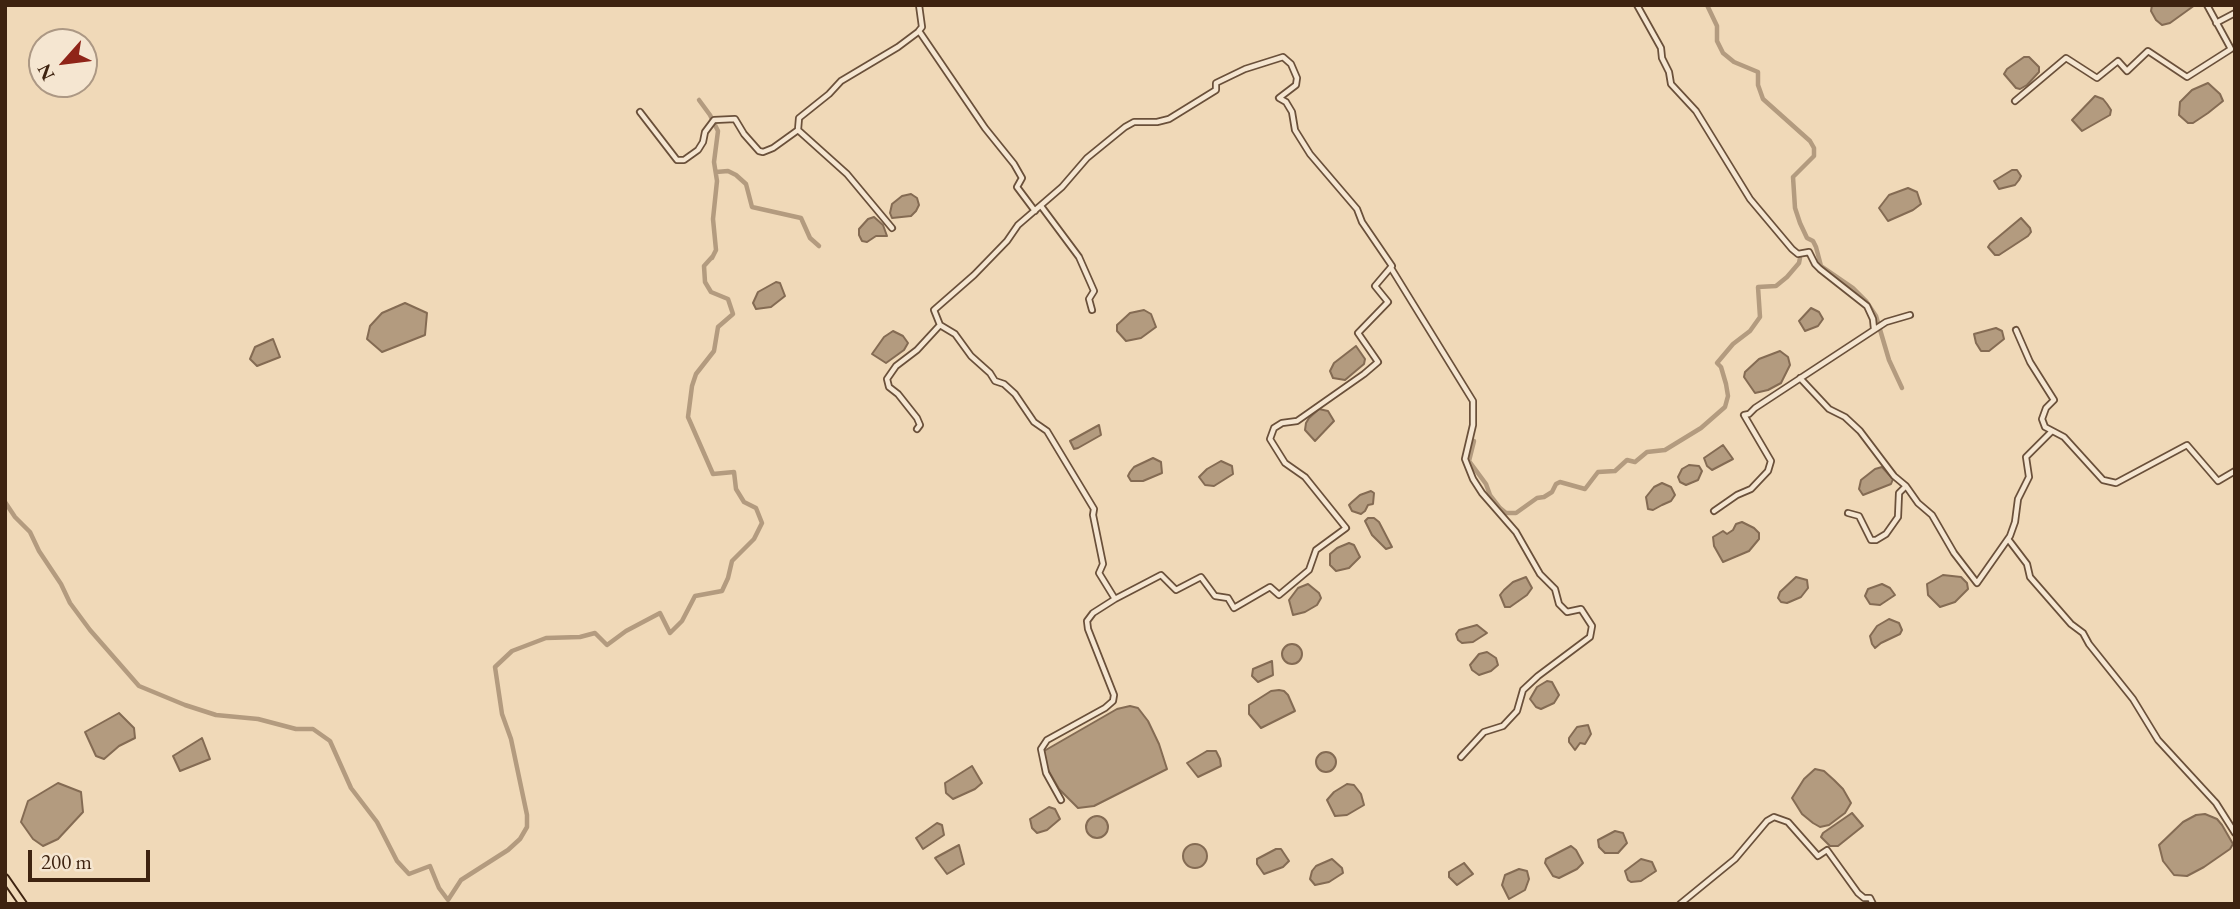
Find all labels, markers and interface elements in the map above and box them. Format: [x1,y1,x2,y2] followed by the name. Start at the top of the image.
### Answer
[28,28,98,98] north arrow
[31,59,60,85] text: N
[32,836,154,880] scale bar
[41,848,92,875] text: 200 m

